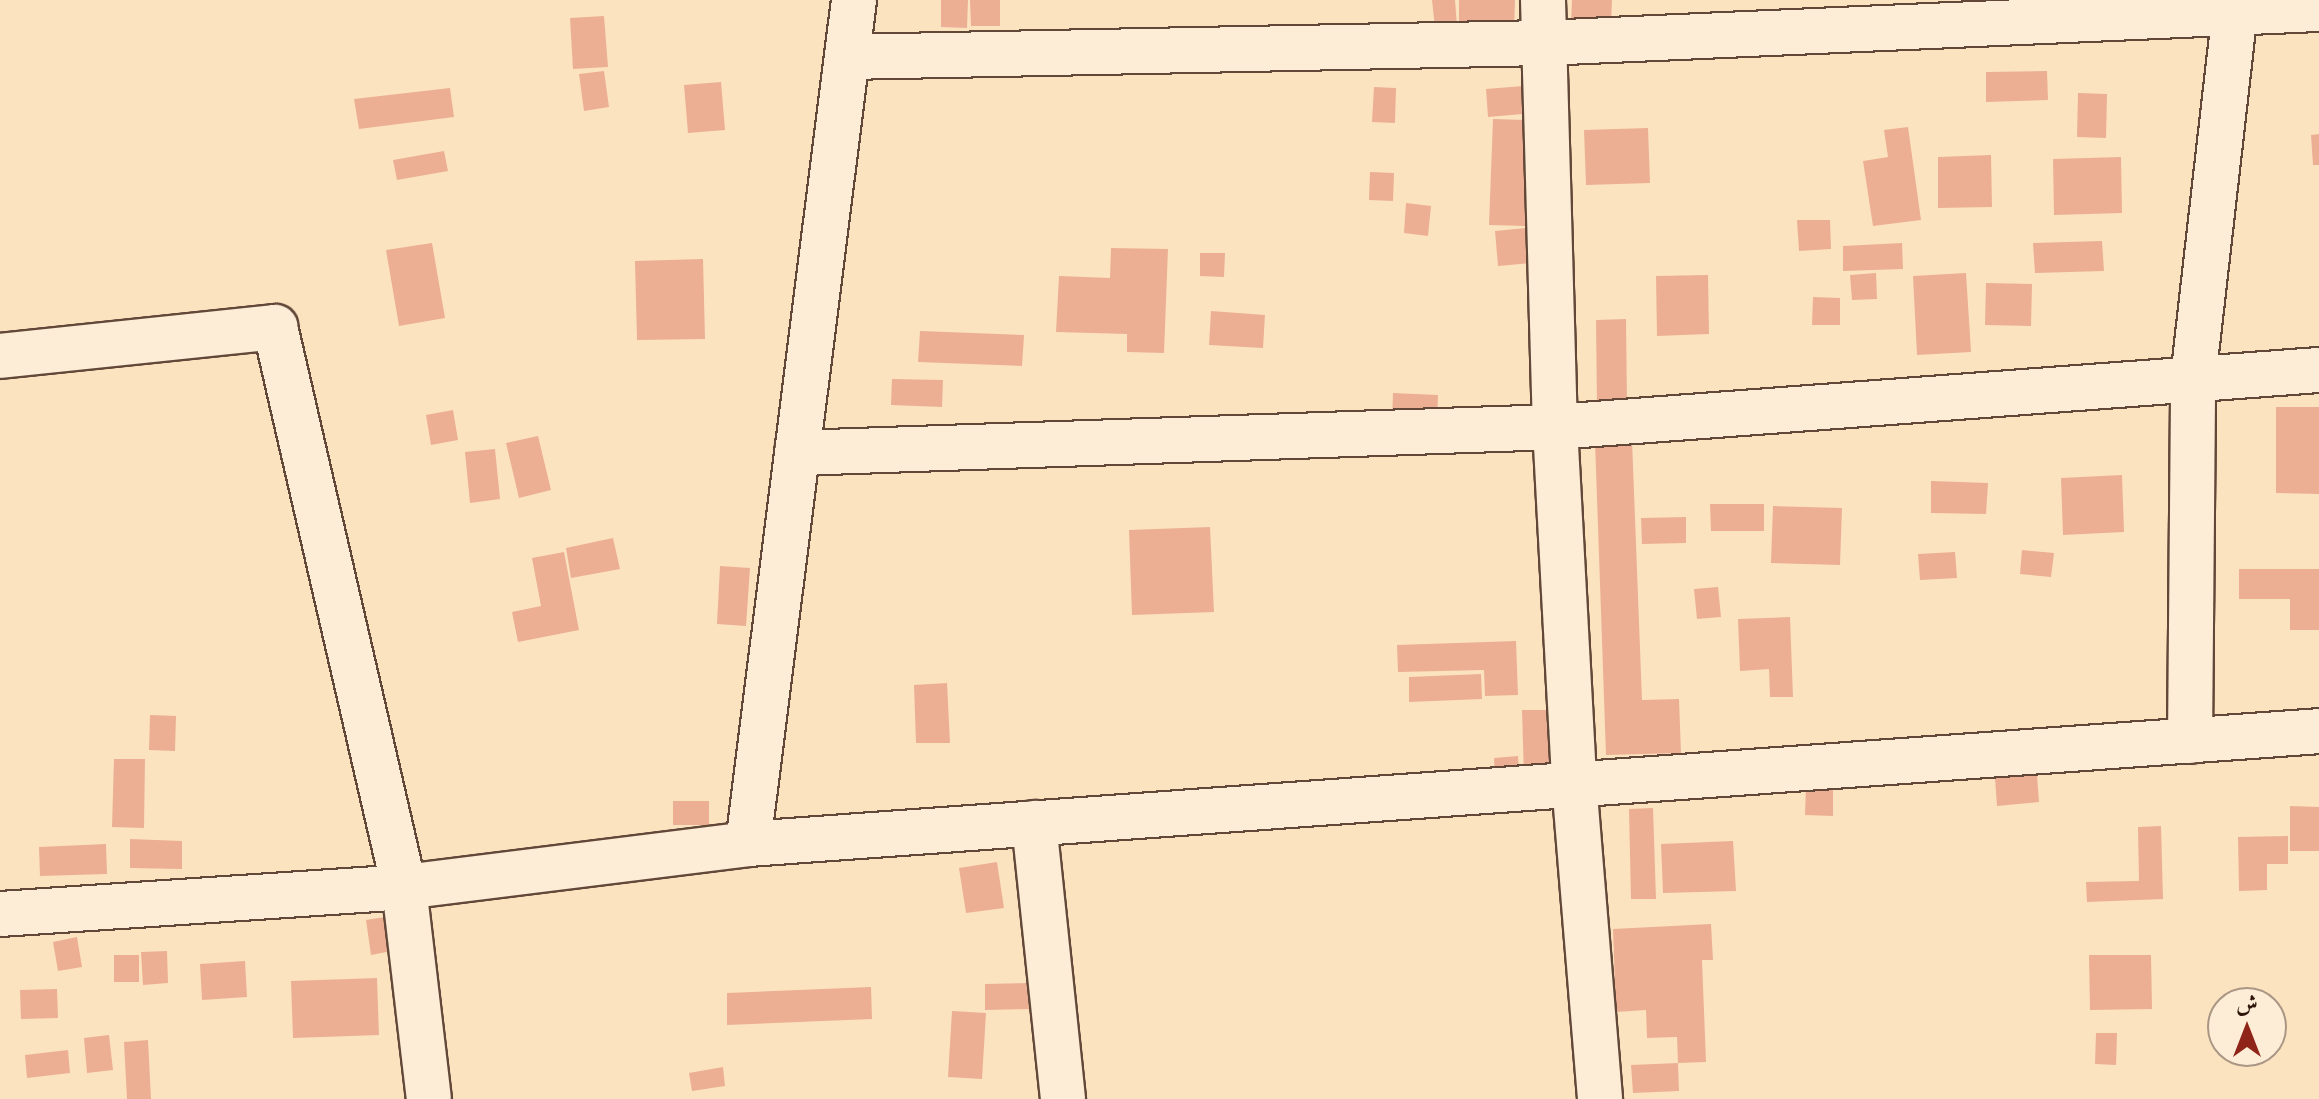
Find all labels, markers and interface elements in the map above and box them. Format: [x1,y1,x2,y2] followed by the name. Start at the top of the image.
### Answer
[2207,987,2287,1067] north arrow
[2236,991,2258,1018] text: ش

